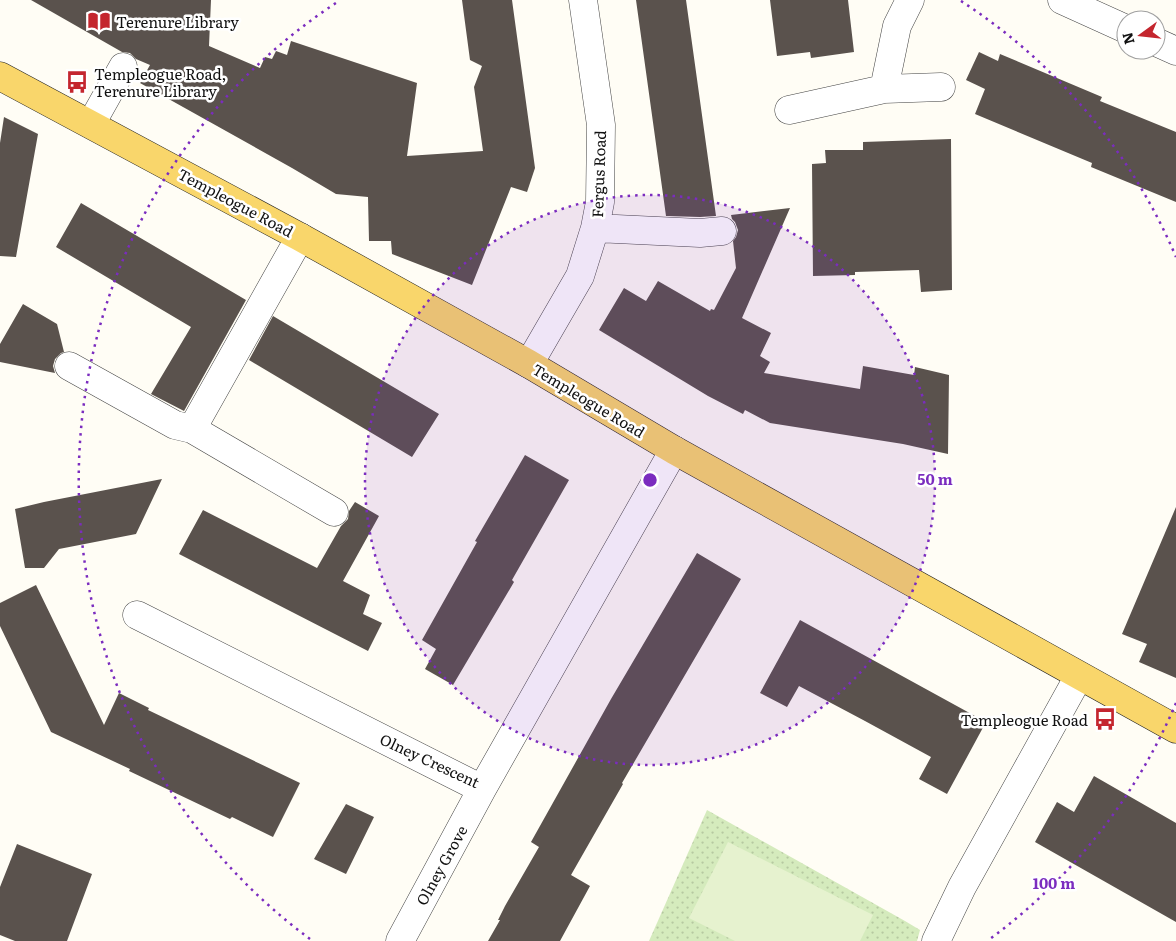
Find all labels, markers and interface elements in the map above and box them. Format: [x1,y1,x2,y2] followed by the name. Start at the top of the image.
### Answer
[86,8,112,34] library icon: Terenure Library
[116,10,239,33] place label: Terenure Library
[1116,10,1166,60] north arrow
[1116,30,1139,47] text: N
[94,62,227,102] place label: Templeogue Road, Terenure Library
[64,69,90,95] bus stop icon: Templeogue Road, Terenure Library
[585,130,611,218] street label: Fergus Road
[174,162,298,242] street label: Templeogue Road
[528,357,650,443] street label: Templeogue Road
[917,467,953,490] text: 50 m
[641,471,659,489] centre of rings
[1092,706,1118,732] bus stop icon: Templeogue Road
[960,708,1088,731] place label: Templeogue Road
[376,727,484,793] street label: Olney Crescent
[410,821,473,909] street label: Olney Grove
[1033,871,1075,894] text: 100 m

